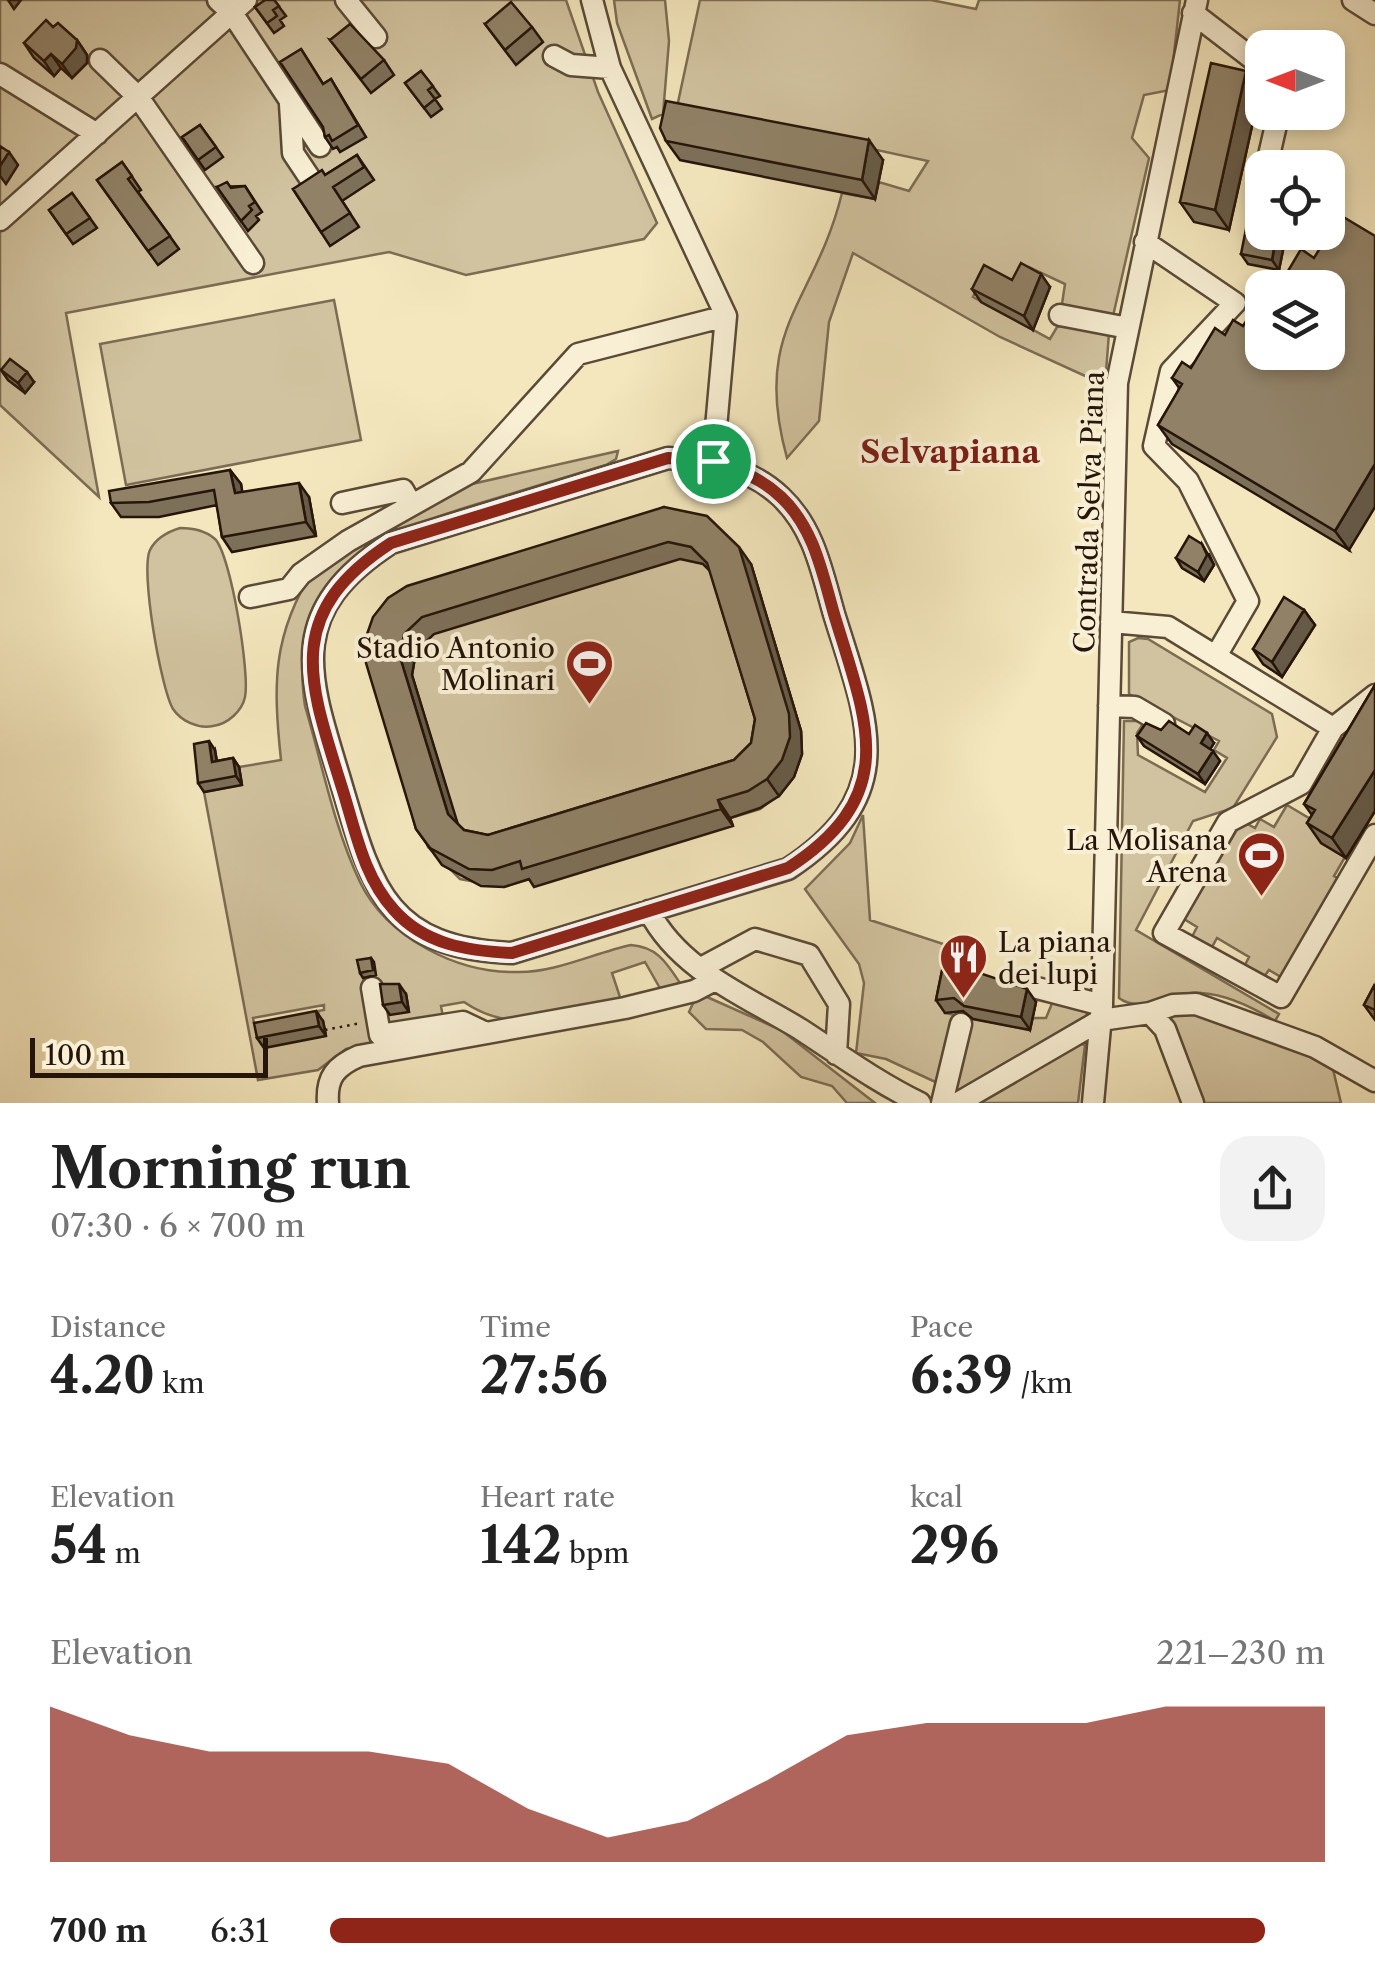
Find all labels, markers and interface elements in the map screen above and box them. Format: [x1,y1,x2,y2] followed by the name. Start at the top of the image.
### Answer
[1245,30,1345,130] north arrow
[1245,30,1345,370] map controls
[1245,150,1345,250] button: locate
[1245,270,1345,370] button: layers
[1067,370,1111,654] street label: Contrada Selva Piana
[671,419,756,504] pin
[860,432,1040,471] district label: Selvapiana
[686,434,741,489] icon: arrive
[356,631,555,697] place label: Stadio Antonio Molinari
[564,638,616,706] sports icon: Stadio Antonio Molinari
[1066,823,1227,889] place label: La Molisana Arena
[1236,830,1288,898] sports icon: La Molisana Arena
[998,925,1111,991] place label: La piana dei lupi
[937,932,989,1000] restaurant icon: La piana dei lupi
[30,1033,268,1078] scale bar
[45,1038,126,1072] text: 100 m
[50,1135,411,1202] text: Morning run
[1220,1136,1325,1241] button: share
[50,1206,305,1245] text: 07:30 · 6 × 700 m
[50,1310,166,1344] text: Distance
[480,1310,551,1344] text: Time
[910,1310,973,1344] text: Pace
[50,1344,155,1406] text: 4.20
[480,1344,608,1406] text: 27:56
[910,1344,1013,1406] text: 6:39
[155,1366,205,1400] text: km
[1013,1366,1073,1400] text: /km
[50,1480,175,1514] text: Elevation
[480,1480,615,1514] text: Heart rate
[910,1480,963,1514] text: kcal
[50,1514,107,1576] text: 54
[480,1514,562,1576] text: 142
[910,1514,999,1576] text: 296
[107,1536,141,1570] text: m
[562,1536,629,1570] text: bpm
[50,1633,193,1672] text: Elevation
[1156,1633,1325,1672] text: 221–230 m
[50,1911,147,1950] text: 700 m
[210,1911,269,1950] text: 6:31

